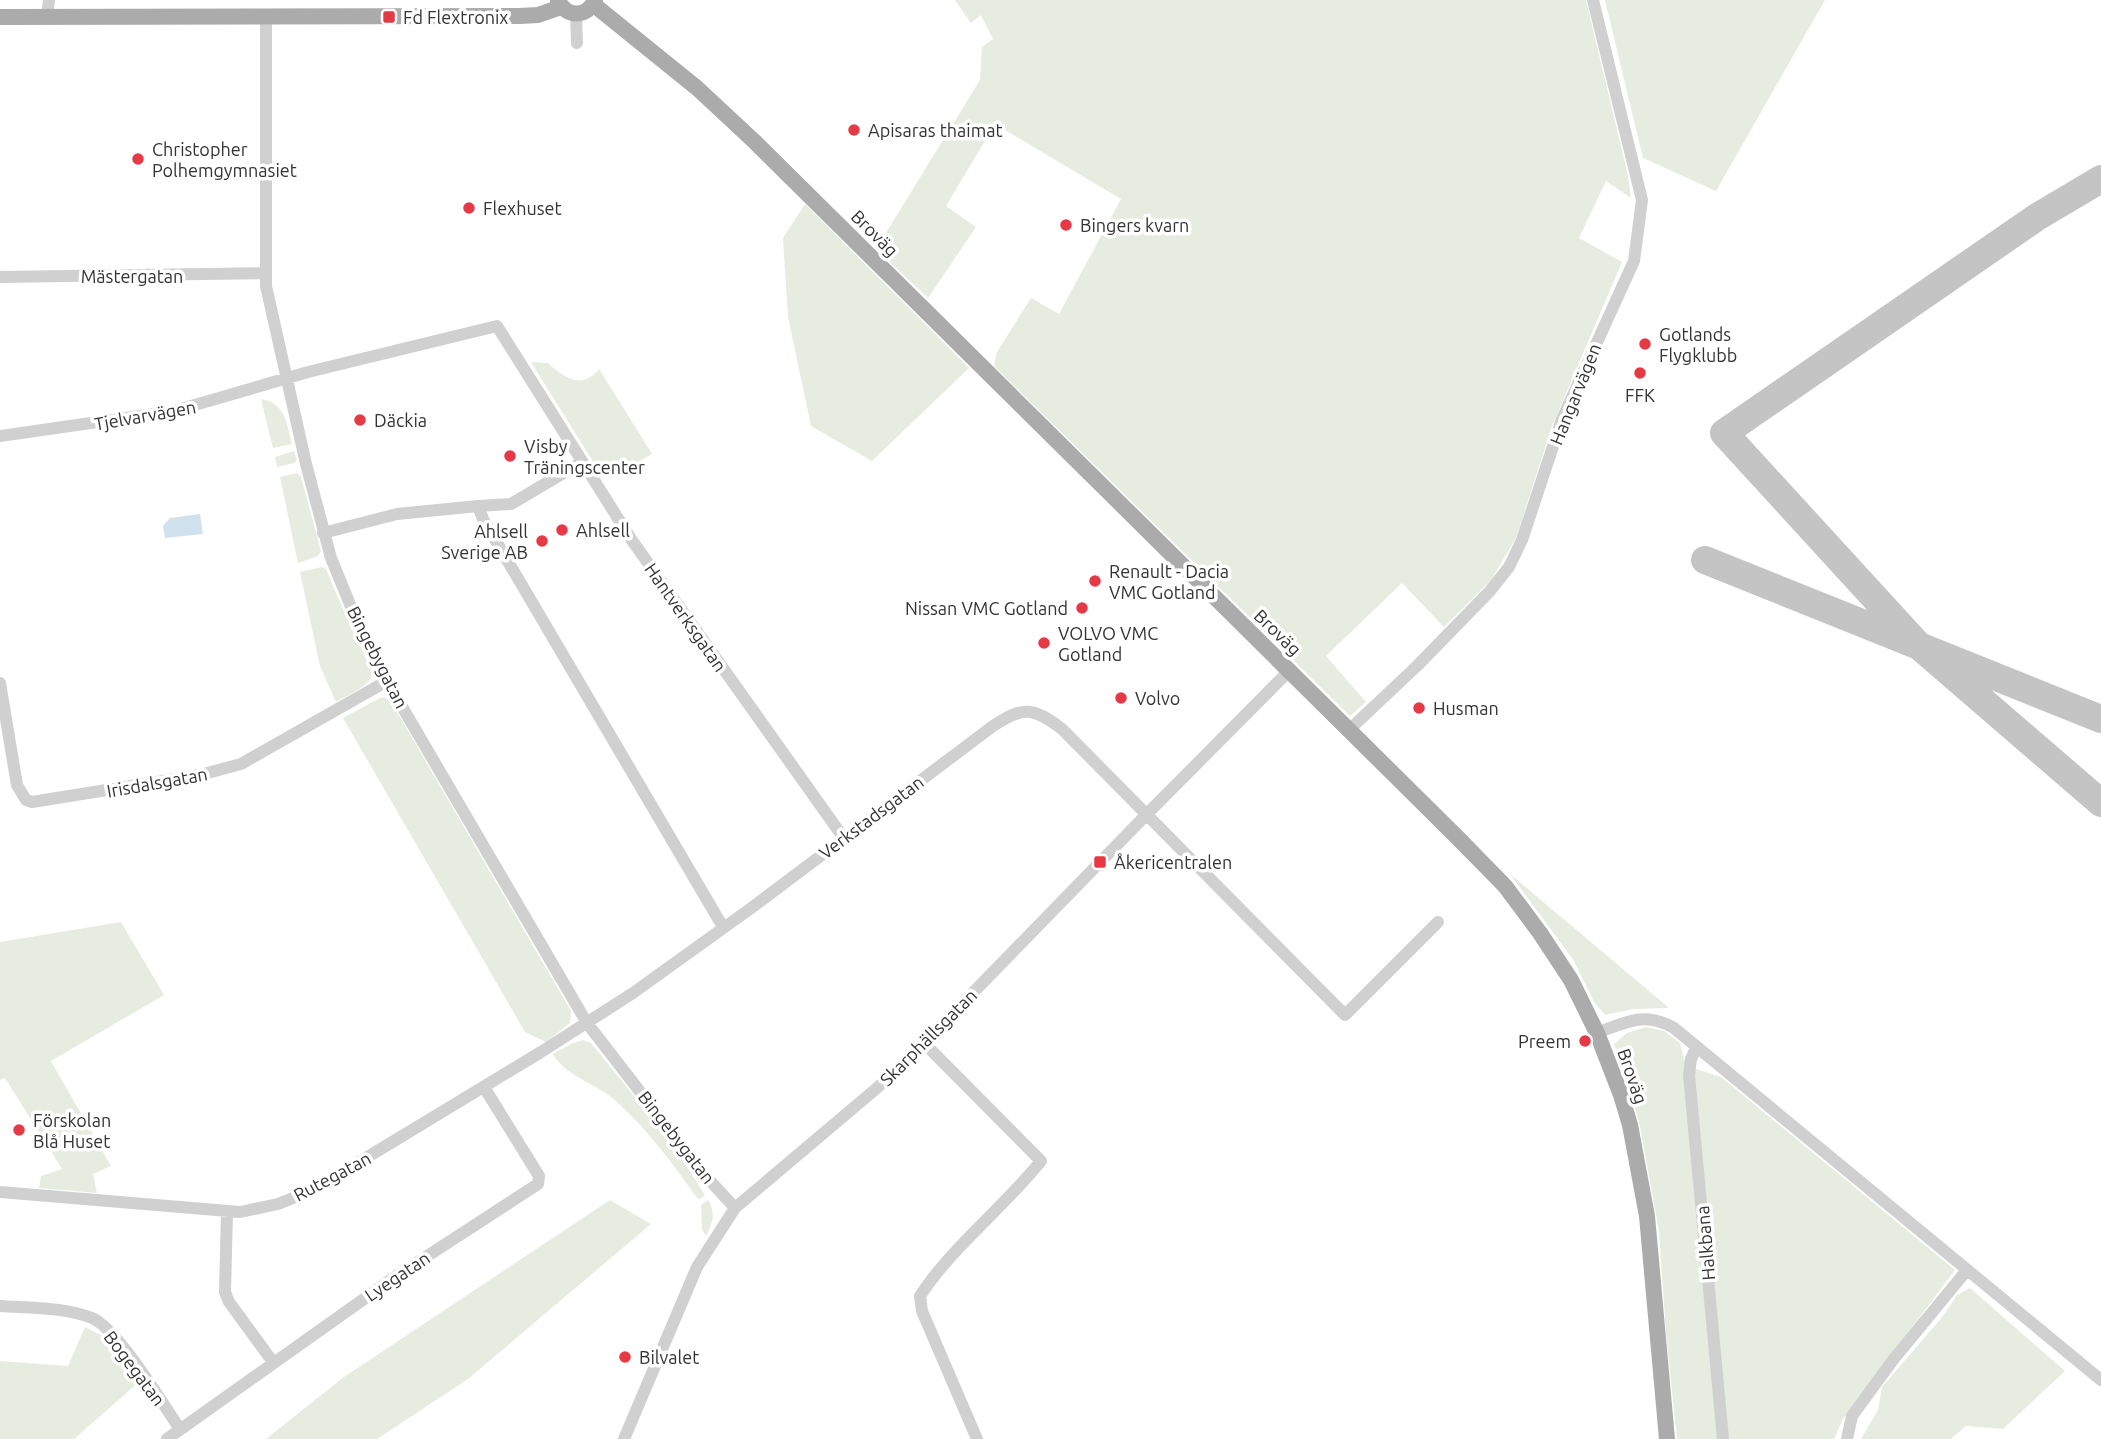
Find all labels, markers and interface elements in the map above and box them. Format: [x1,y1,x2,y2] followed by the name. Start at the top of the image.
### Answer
[403,7,508,27] place label: Fd Flextronix
[381,9,397,25] marker: Fd Flextronix
[868,120,1003,140] place label: Apisaras thaimat
[846,122,862,138] marker: Apisaras thaimat
[152,139,297,180] place label: Christopher Polhemgymnasiet
[130,151,146,167] marker: Christopher Polhemgymnasiet
[483,198,562,218] place label: Flexhuset
[461,200,477,216] marker: Flexhuset
[848,206,902,260] street label: Broväg
[1080,215,1189,235] place label: Bingers kvarn
[1058,217,1074,233] marker: Bingers kvarn
[81,266,183,286] street label: Mästergatan
[1659,324,1737,365] place label: Gotlands Flygklubb
[1637,336,1653,352] marker: Gotlands Flygklubb
[1546,340,1604,448] street label: Hangarvägen
[1632,365,1648,381] marker: FFK
[1625,385,1655,405] place label: FFK
[93,396,197,434] street label: Tjelvarvägen
[374,410,427,430] place label: Däckia
[352,412,368,428] marker: Däckia
[524,436,645,477] place label: Visby Träningscenter
[502,448,518,464] marker: Visby Träningscenter
[576,520,630,540] place label: Ahlsell
[441,521,528,562] place label: Ahlsell Sverige AB
[554,522,570,538] marker: Ahlsell
[534,533,550,549] marker: Ahlsell Sverige AB
[641,559,731,675] street label: Hantverksgatan
[1109,561,1229,602] place label: Renault - Dacia VMC Gotland
[1087,573,1103,589] marker: Renault - Dacia VMC Gotland
[905,598,1068,618] place label: Nissan VMC Gotland
[1074,600,1090,616] marker: Nissan VMC Gotland
[344,603,412,711] street label: Bingebygatan
[1251,605,1305,659] street label: Broväg
[1058,623,1158,664] place label: VOLVO VMC Gotland
[1036,635,1052,651] marker: VOLVO VMC Gotland
[1135,688,1180,708] place label: Volvo
[1113,690,1129,706] marker: Volvo
[1433,698,1499,718] place label: Husman
[1411,700,1427,716] marker: Husman
[105,763,209,801] street label: Irisdalsgatan
[815,771,927,863] street label: Verkstadsgatan
[1114,852,1232,872] place label: Åkericentralen
[1092,854,1108,870] marker: Åkericentralen
[876,985,980,1089] street label: Skarphällsgatan
[1518,1031,1571,1051] place label: Preem
[1577,1033,1593,1049] marker: Preem
[1614,1046,1652,1106] street label: Broväg
[635,1087,719,1187] street label: Bingebygatan
[33,1110,111,1151] place label: Förskolan Blå Huset
[11,1122,27,1138] marker: Förskolan Blå Huset
[290,1147,374,1205] street label: Rutegatan
[1692,1205,1718,1281] street label: Halkbana
[361,1247,433,1305] street label: Lyegatan
[100,1327,170,1409] street label: Bogegatan
[639,1347,699,1367] place label: Bilvalet
[617,1349,633,1365] marker: Bilvalet

